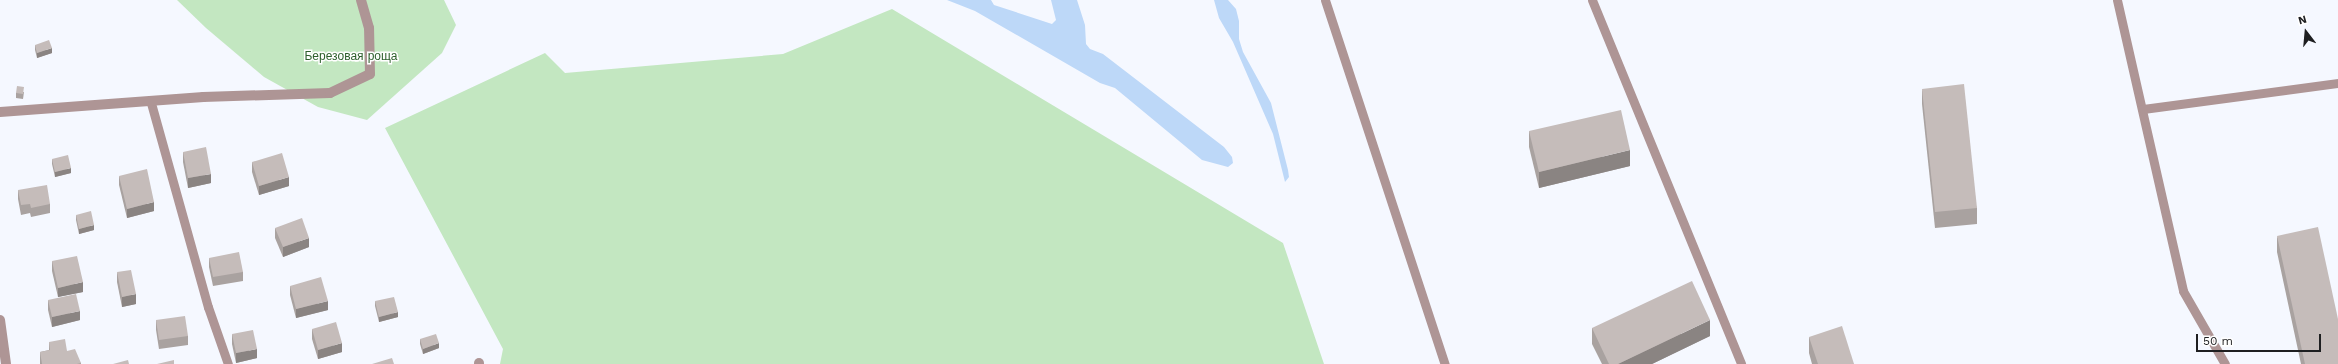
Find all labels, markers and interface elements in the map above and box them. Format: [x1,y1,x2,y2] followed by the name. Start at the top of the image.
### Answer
[2286,12,2326,52] north arrow
[2297,13,2308,27] text: N
[304,50,398,64] park label: Березовая роща
[2198,326,2323,352] scale bar
[2203,334,2233,348] text: 50 m

